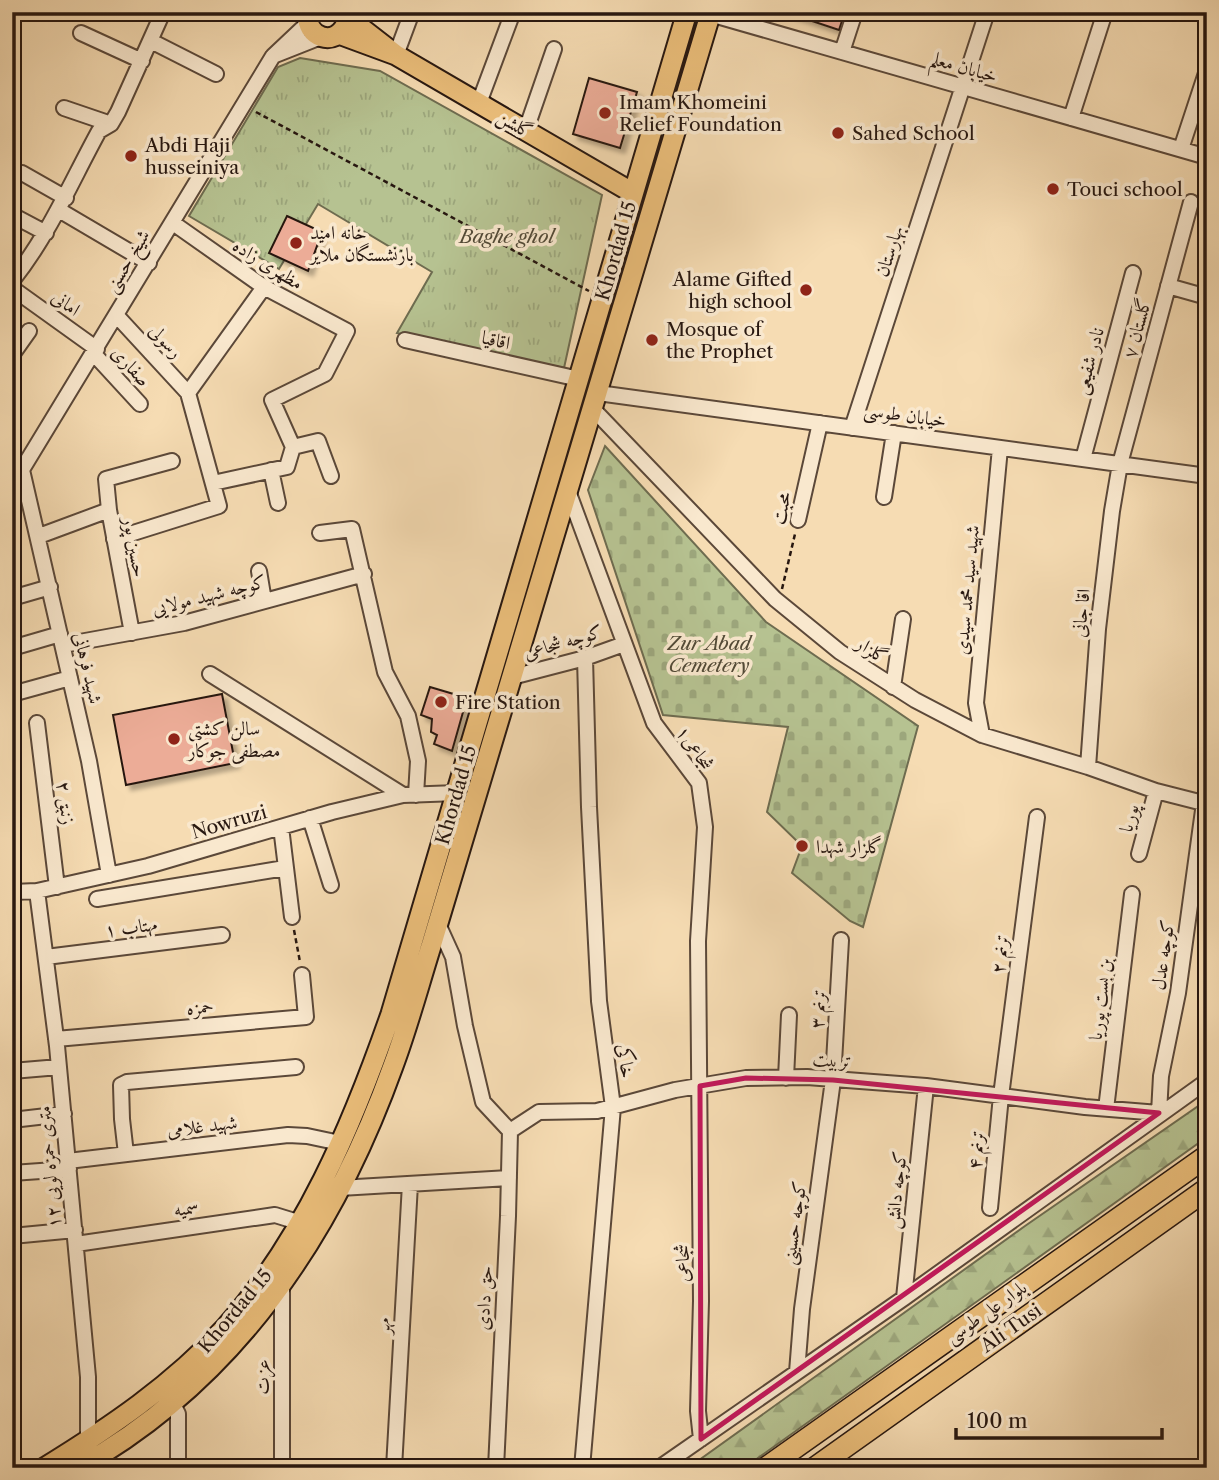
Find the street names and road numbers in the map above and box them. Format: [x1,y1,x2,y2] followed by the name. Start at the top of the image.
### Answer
[926,46,1000,95] street label: خیابان معلم
[492,105,537,145] street label: گلشن
[591,199,641,303] street label: Khordad 15
[870,222,909,280] street label: بهارستان
[99,225,160,300] street label: شیخ حسنی
[228,233,307,295] street label: مظهری زاده
[47,285,85,321] street label: امانی
[1118,295,1156,361] street label: گلستان ۷
[144,319,188,364] street label: رسولی
[1069,325,1111,398] street label: نادر شفیعی
[479,326,513,354] street label: اقاقیا
[107,341,155,391] street label: صفاری
[862,398,948,434] street label: خیابان طوسی
[766,489,796,527] street label: محبت
[116,513,152,579] street label: حسین پور
[950,524,985,656] street label: شهید سید محمد سیدی
[150,570,269,622] street label: کوچه شهید مولایی
[1067,587,1095,639] street label: اقا جانی
[521,620,606,666] street label: کوچه شجاعی
[68,630,107,706] street label: شهید فرهانی
[850,630,892,669] street label: گلزار
[671,721,719,775] street label: شجاعی۱
[431,743,481,847] street label: Khordad 15
[51,780,80,826] street label: زنبق ۲
[189,800,270,844] street label: Nowruzi
[1114,800,1146,835] street label: پوریا
[103,912,159,943] street label: مهتاب ۱
[1147,918,1181,992] street label: کوچه عدل
[986,933,1019,975] street label: ترنم ۲
[1084,956,1118,1042] street label: بن بست پوریا
[805,989,836,1030] street label: ترنم ۳
[185,994,215,1021] street label: حمزه
[612,1042,640,1080] street label: خاکی
[812,1047,852,1073] street label: تربیت
[32,1105,68,1229] street label: ۱۲ متری حمزه لویی
[165,1110,239,1143] street label: شهید غلامی
[963,1130,994,1171] street label: ترنم ۴
[880,1150,914,1230] street label: کوچه دانش
[777,1180,813,1267] street label: کوچه حسینی
[172,1195,200,1221] street label: سمیه
[671,1244,694,1282] street label: شجاعی
[193,1264,277,1358] street label: Khordad 15
[471,1265,498,1331] street label: حق دادی
[941,1276,1033,1351] street label: بلوار علی طوسی
[975,1299,1046,1358] street label: Ali Tusi
[371,1318,396,1336] street label: مهر
[251,1359,276,1395] street label: عزت

